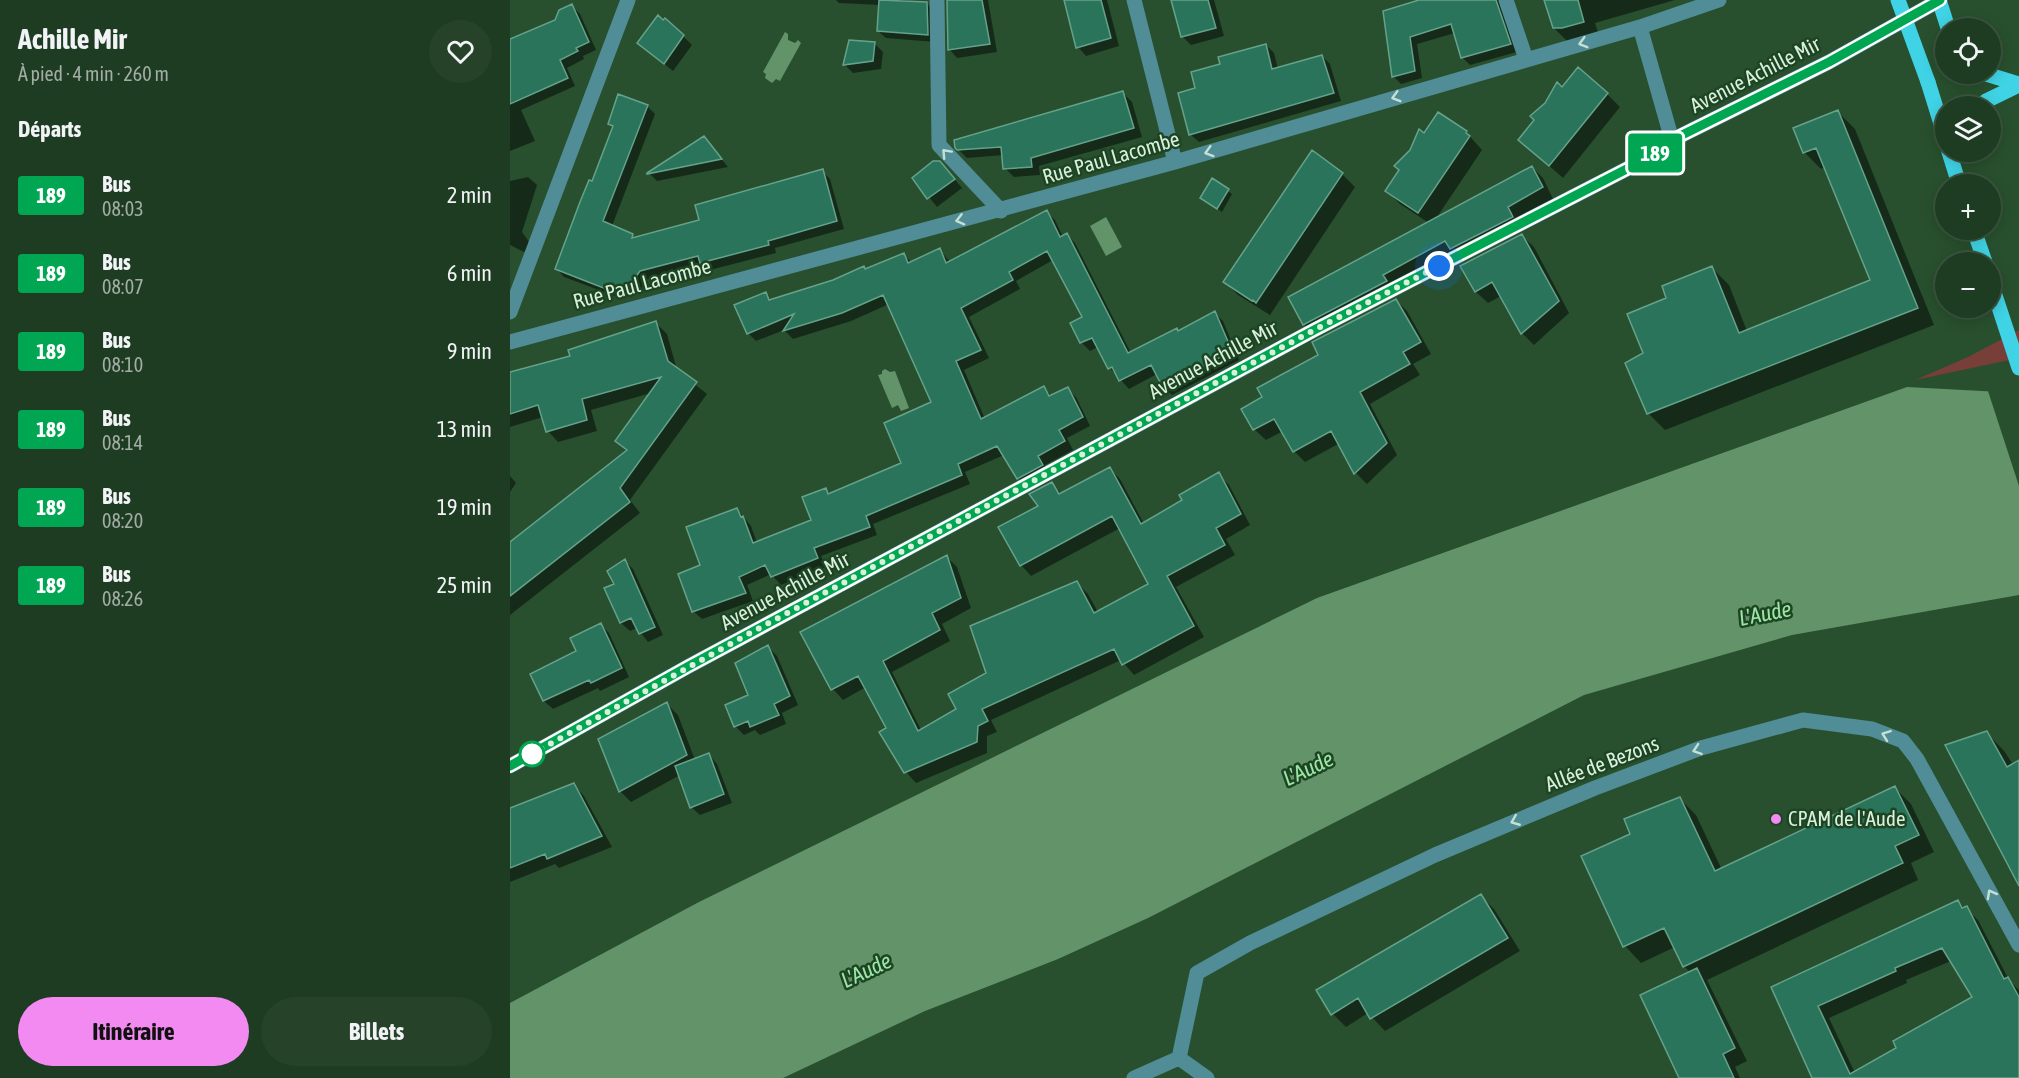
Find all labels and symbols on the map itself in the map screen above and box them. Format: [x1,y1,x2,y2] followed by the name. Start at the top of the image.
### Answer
[1686,31,1824,117] street label: Avenue Achille Mir
[1578,36,1589,48] one-way arrow
[1391,90,1402,102] one-way arrow
[1039,126,1182,188] street label: Rue Paul Lacombe
[1620,134,1690,172] line badge: 189
[1204,145,1215,157] one-way arrow
[942,149,953,160] one-way arrow
[955,213,965,226] one-way arrow
[1424,251,1454,281] your location
[570,253,713,313] street label: Rue Paul Lacombe
[1144,315,1282,403] street label: Avenue Achille Mir
[716,546,854,634] street label: Avenue Achille Mir
[1737,595,1793,631] water label: L'Aude
[1881,729,1892,742] one-way arrow
[1541,730,1662,796] street label: Allée de Bezons
[519,741,545,767] unlabelled marker
[1692,743,1702,756] one-way arrow
[1279,745,1337,791] water label: L'Aude
[1788,806,1905,830] place label: CPAM de l'Aude
[1769,812,1783,826] marker: CPAM de l'Aude
[1510,814,1521,826] one-way arrow
[1987,890,1998,900] one-way arrow
[837,947,895,993] water label: L'Aude

